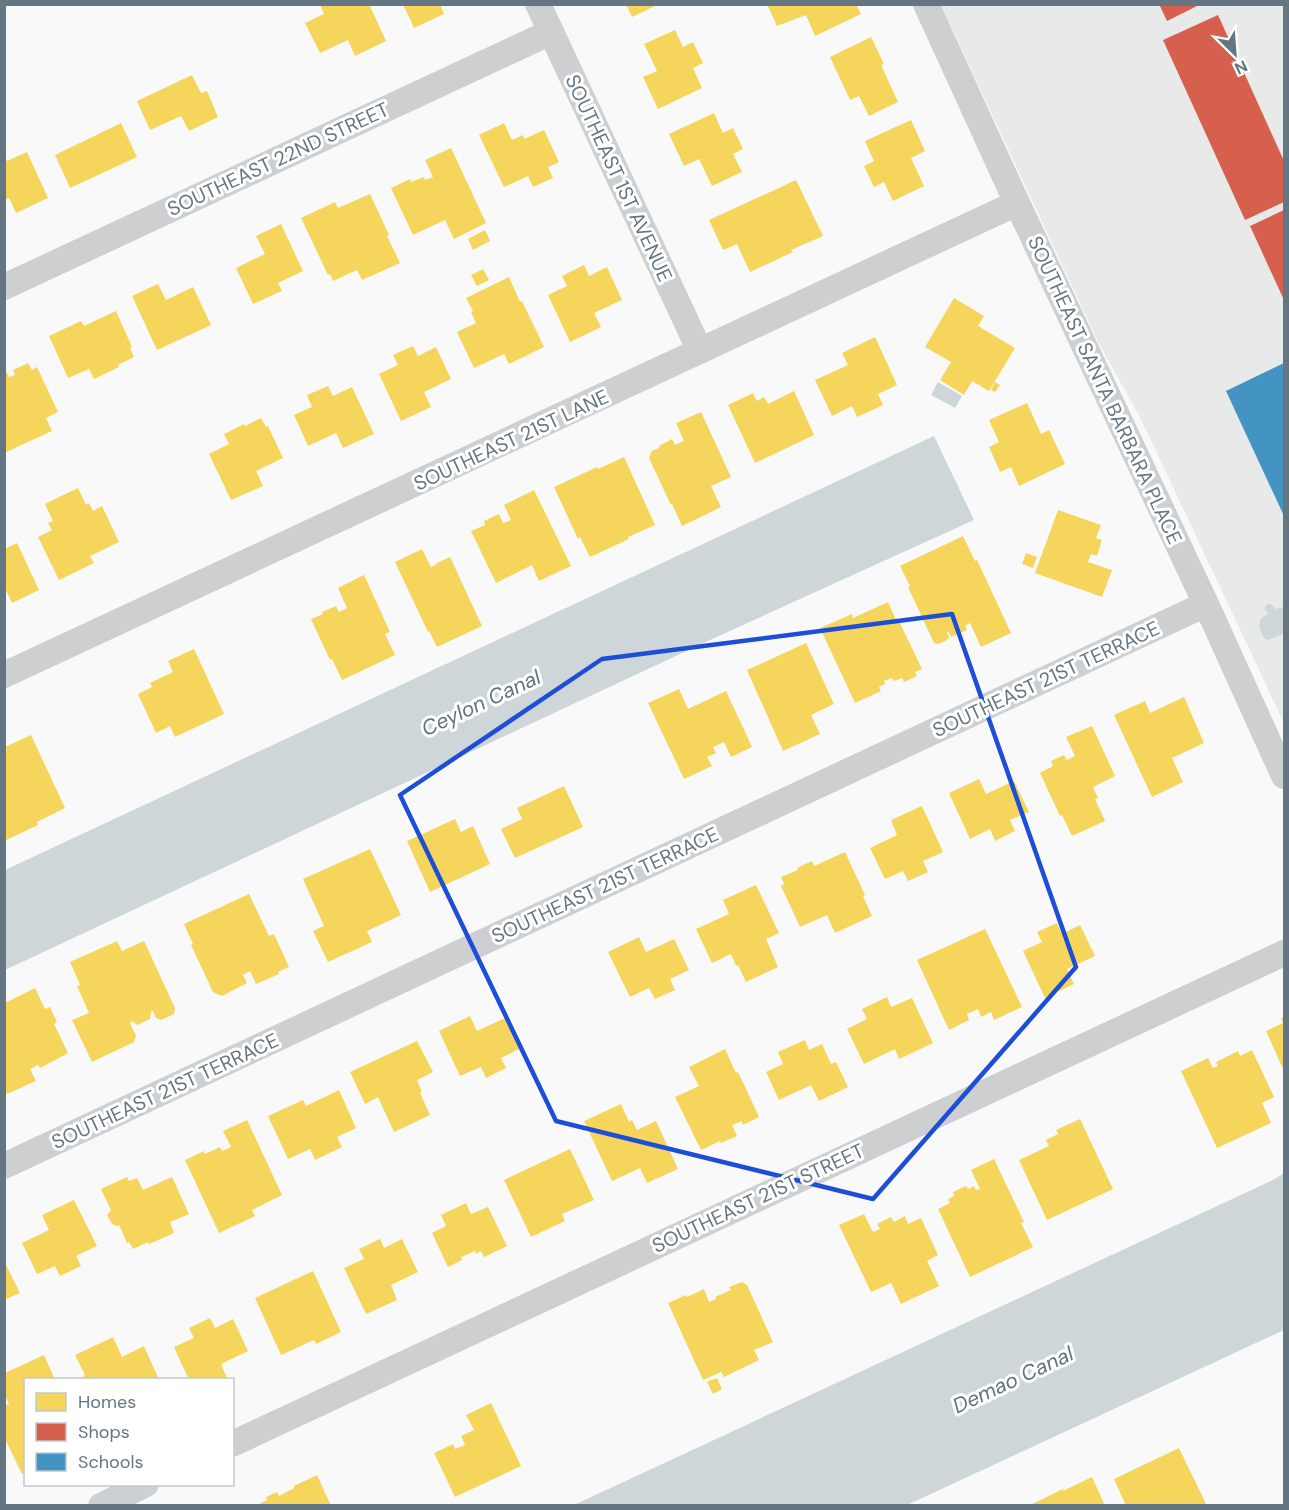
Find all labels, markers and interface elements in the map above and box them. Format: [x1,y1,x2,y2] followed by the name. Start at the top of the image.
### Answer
[1205,24,1265,84] north arrow
[1231,55,1251,79] text: N
[560,70,678,286] street label: SOUTHEAST 1ST AVENUE
[163,96,393,222] street label: SOUTHEAST 22ND STREET
[1022,232,1188,548] street label: SOUTHEAST SANTA BARBARA PLACE
[409,383,613,497] street label: SOUTHEAST 21ST LANE
[928,615,1164,743] street label: SOUTHEAST 21ST TERRACE
[417,663,545,743] water label: Ceylon Canal
[487,821,723,949] street label: SOUTHEAST 21ST TERRACE
[47,1027,283,1155] street label: SOUTHEAST 21ST TERRACE
[648,1137,868,1259] street label: SOUTHEAST 21ST STREET
[948,1340,1078,1420] water label: Demao Canal
[24,1378,234,1486] legend
[78,1390,136,1414] text: Homes
[78,1420,130,1444] text: Shops
[78,1450,143,1474] text: Schools

